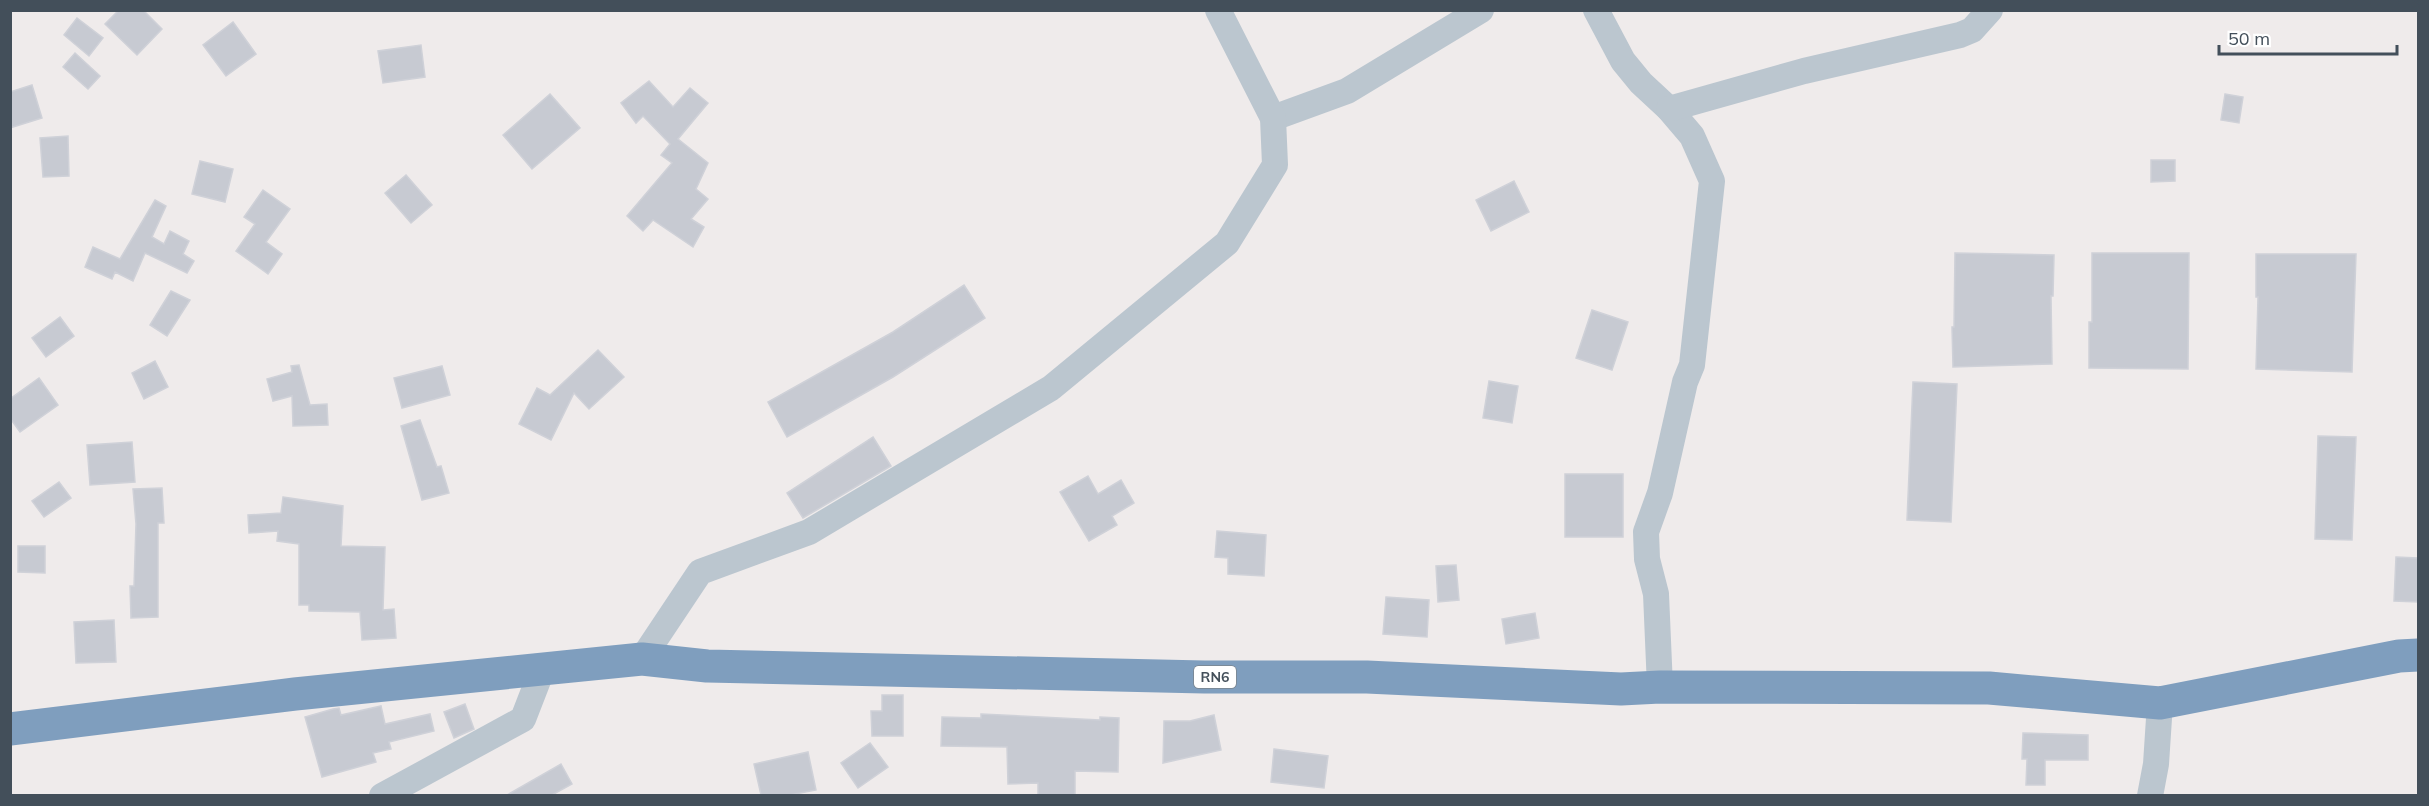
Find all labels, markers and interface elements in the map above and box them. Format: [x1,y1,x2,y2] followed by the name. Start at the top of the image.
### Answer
[2219,18,2398,56] scale bar
[2228,27,2270,50] text: 50 m
[1194,666,1236,688] road number: RN6

